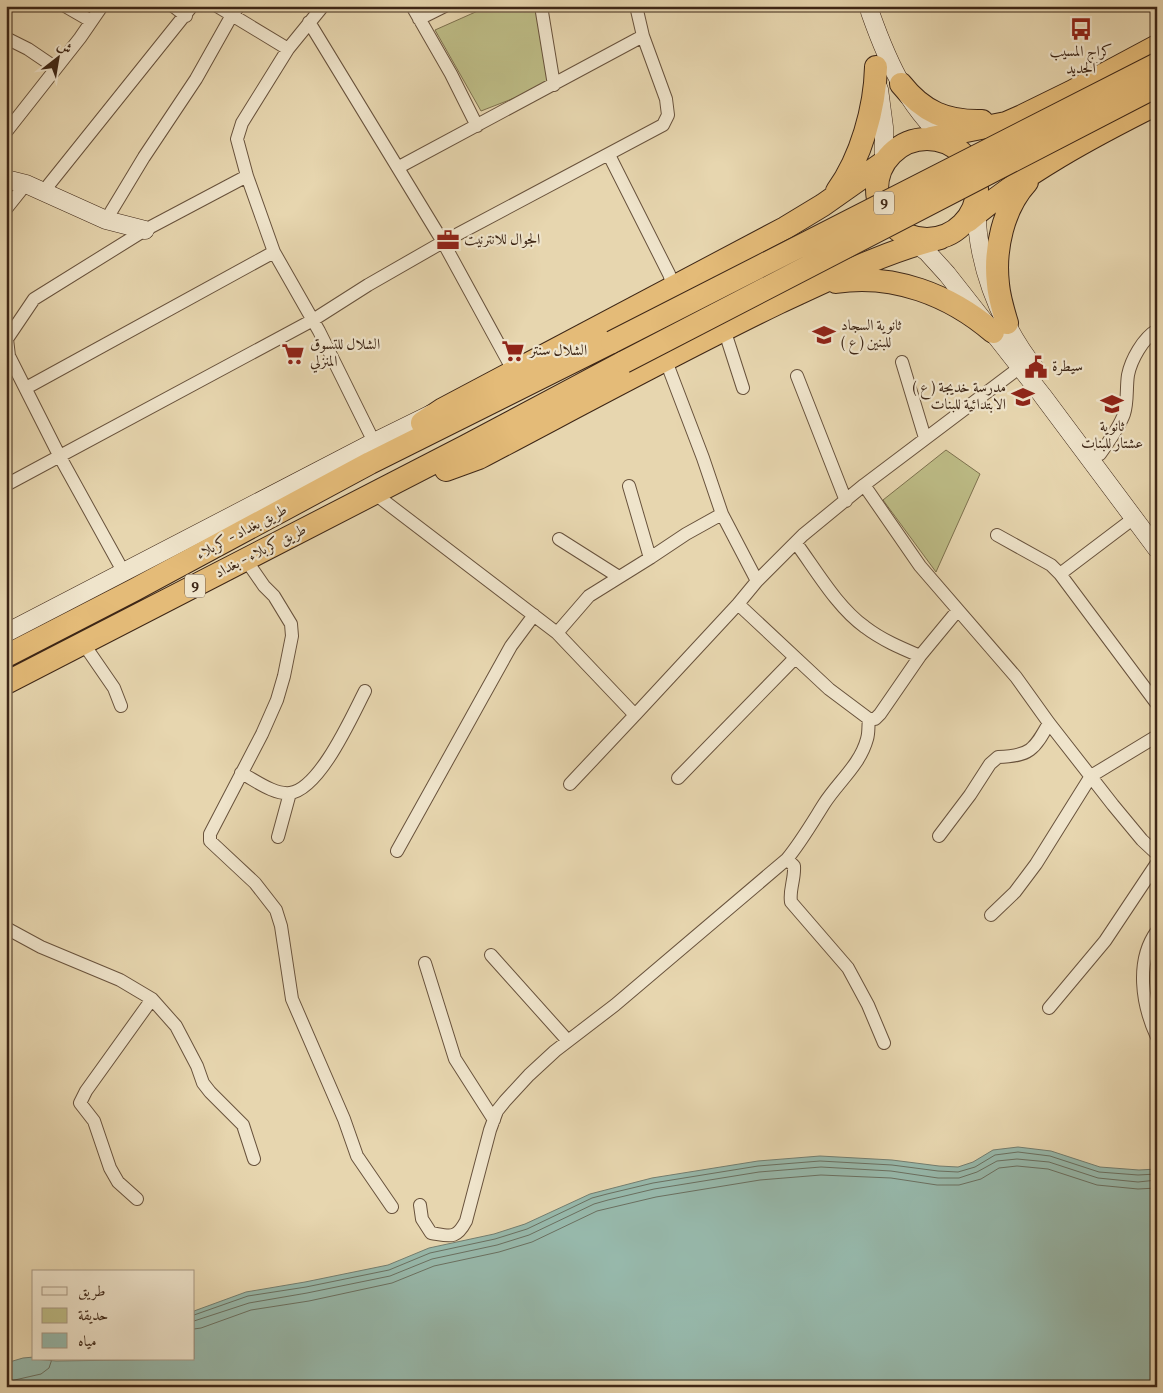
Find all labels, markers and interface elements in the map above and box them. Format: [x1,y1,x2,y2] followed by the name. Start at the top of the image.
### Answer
[1068,16,1094,42] bus stop icon: كراج المسيب الجديد
[32,32,82,82] north arrow
[53,36,75,60] text: ش
[1050,42,1112,80] place label: كراج المسيب الجديد
[874,192,894,214] road number: 9
[435,227,461,253] office icon: الجوال للانترنيت
[464,230,540,251] place label: الجوال للانترنيت
[841,316,901,355] place label: ثانوية السجاد ( ع ) للبنين
[811,322,837,348] school or university icon: ثانوية السجاد ( ع ) للبنين
[310,335,380,373] place label: الشلال للتسوق المنزلي
[500,338,526,364] supermarket icon: الشلال سنتر
[280,341,306,367] supermarket icon: الشلال للتسوق المنزلي
[528,341,587,362] place label: الشلال سنتر
[1023,354,1049,380] public building icon: سيطرة
[1052,357,1083,378] place label: سيطرة
[913,378,1006,416] place label: مدرسة خديجة ( ع ) الابتدائية للبنات
[1010,384,1036,410] school or university icon: مدرسة خديجة ( ع ) الابتدائية للبنات
[1099,391,1125,417] school or university icon: ثانوية عشتار للبنات
[1081,417,1143,455] place label: ثانوية عشتار للبنات
[193,500,291,566] street label: طريق بغداد - كربلاء
[212,520,310,584] street label: طريق كربلاء - بغداد
[185,574,205,598] road number: 9
[32,1270,195,1360] legend
[78,1282,105,1303] text: طريق
[78,1306,108,1327] text: حديقة
[78,1332,96,1353] text: مياه

